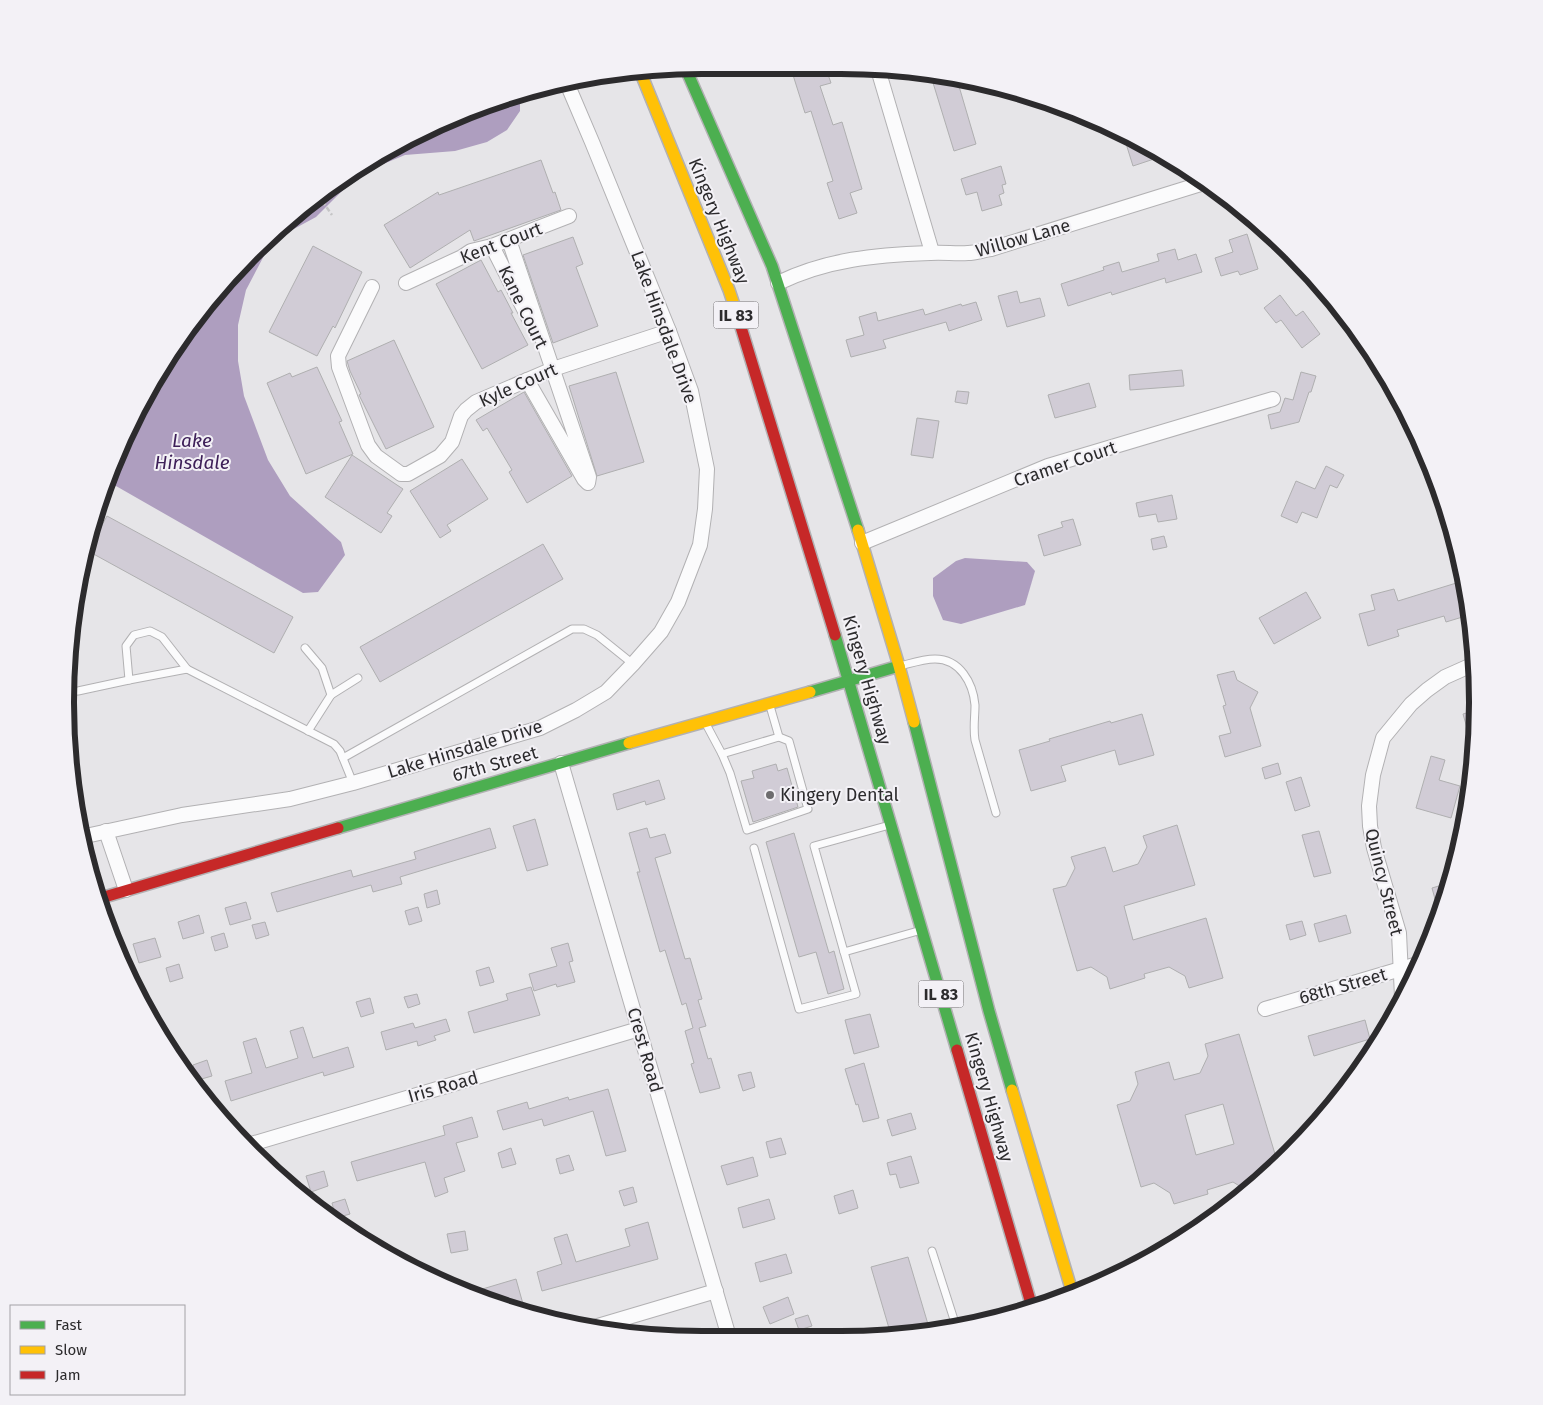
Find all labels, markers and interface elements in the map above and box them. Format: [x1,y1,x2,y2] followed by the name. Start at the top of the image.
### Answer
[684,155,754,287] street label: Kingery Highway
[973,214,1073,262] street label: Willow Lane
[457,217,546,269] street label: Kent Court
[626,248,702,406] street label: Lake Hinsdale Drive
[493,262,553,353] street label: Kane Court
[714,302,758,328] road number: IL 83
[476,358,561,412] street label: Kyle Court
[154,429,230,474] water label: Lake Hinsdale
[1011,436,1120,492] street label: Cramer Court
[838,613,896,748] street label: Kingery Highway
[385,715,545,783] street label: Lake Hinsdale Drive
[450,741,541,787] street label: 67th Street
[780,784,899,806] place label: Kingery Dental
[764,789,776,801] marker: Kingery Dental
[1360,826,1408,938] street label: Quincy Street
[1297,963,1390,1009] street label: 68th Street
[918,981,964,1008] road number: IL 83
[622,1005,668,1095] street label: Crest Road
[960,1030,1018,1165] street label: Kingery Highway
[405,1066,481,1108] street label: Iris Road
[10,1305,185,1395] legend
[55,1316,82,1334] text: Fast
[55,1341,87,1359] text: Slow
[55,1366,81,1384] text: Jam

